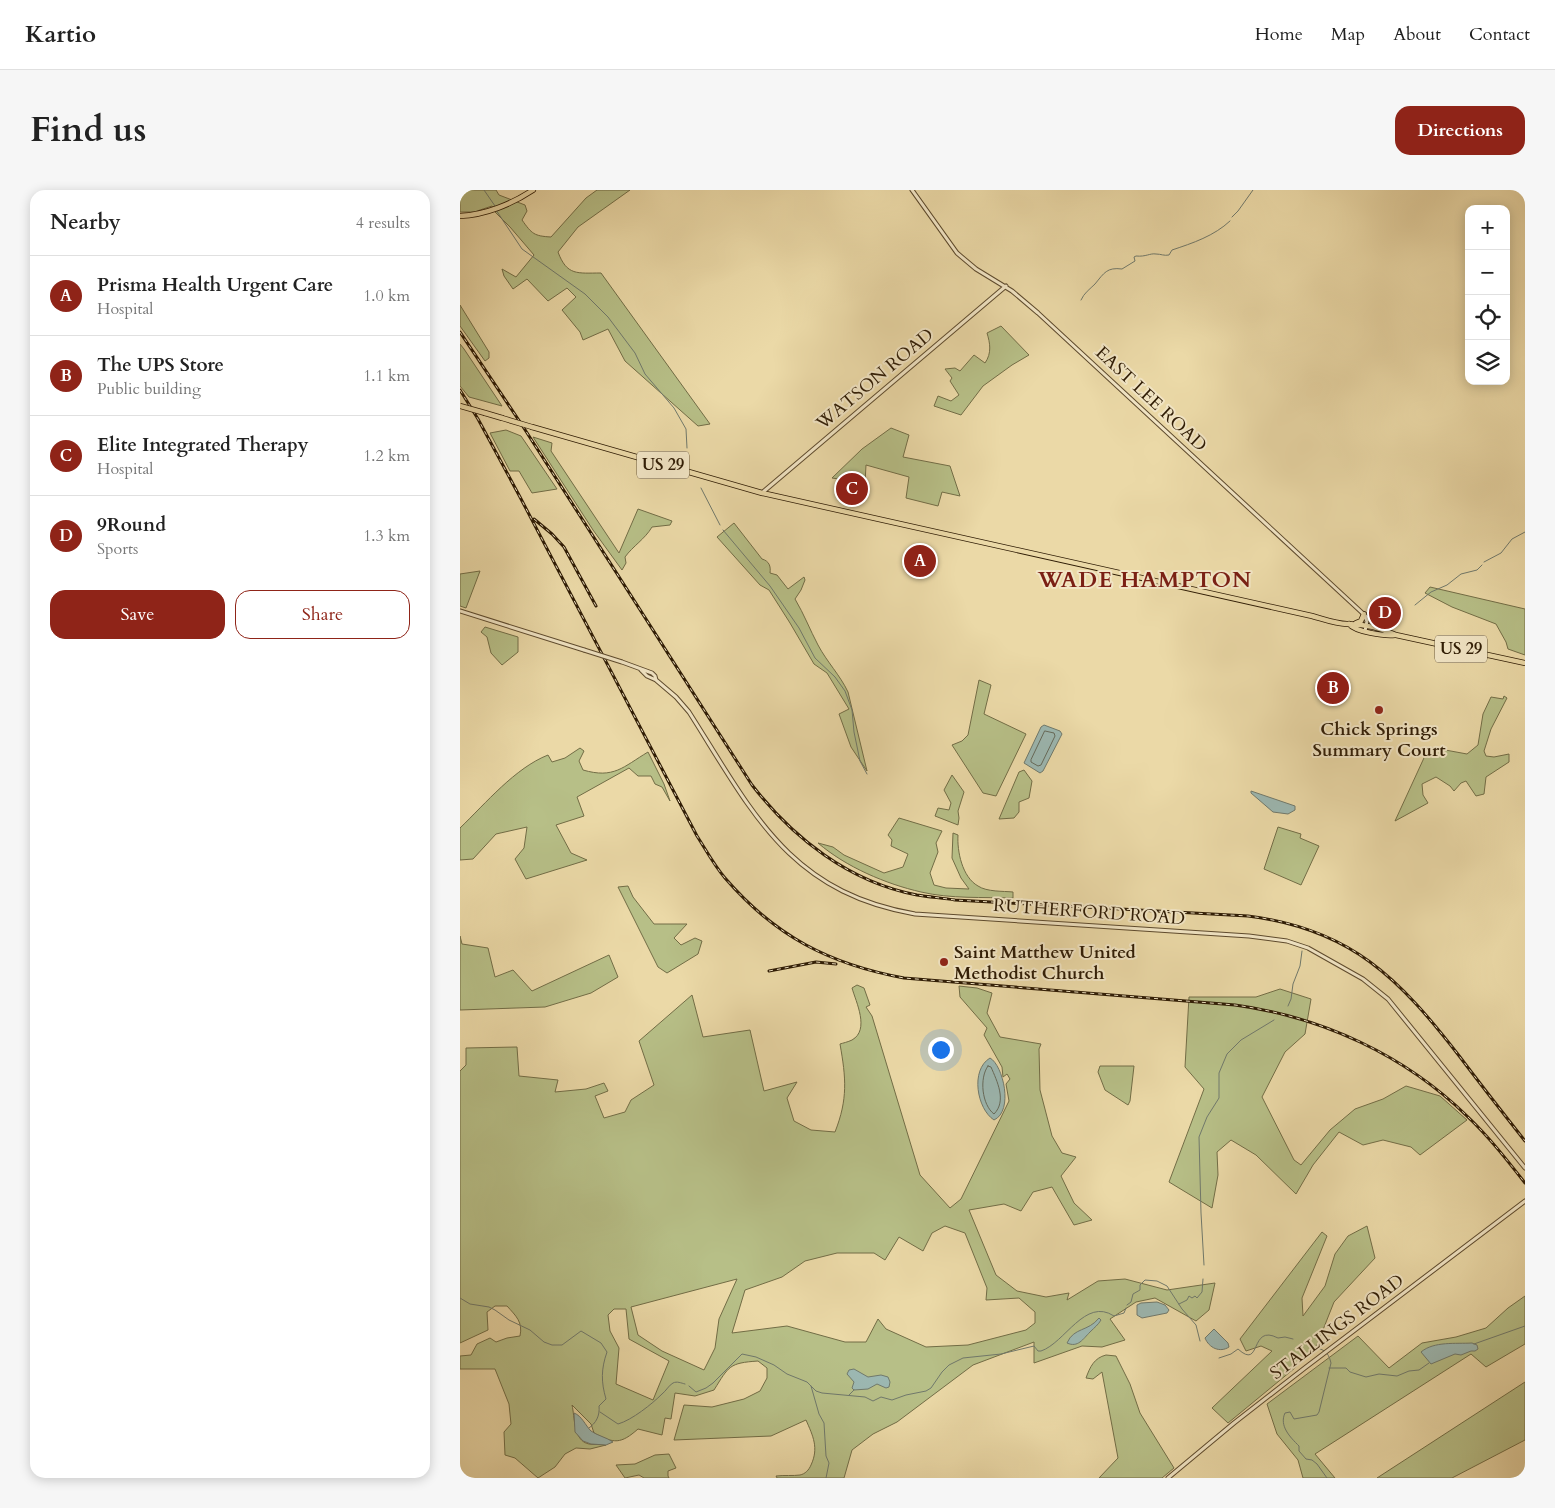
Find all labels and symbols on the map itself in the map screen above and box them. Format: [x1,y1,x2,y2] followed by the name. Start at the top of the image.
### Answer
[810,322,939,436] street label: WATSON ROAD
[1090,341,1212,457] street label: EAST LEE ROAD
[637,452,689,478] road number: US 29
[836,470,868,508] pin: C
[904,542,936,580] pin: A
[1037,565,1252,595] district label: WADE HAMPTON
[1369,594,1401,632] pin: D
[1435,636,1487,662] road number: US 29
[1317,669,1349,707] pin: B
[1373,704,1385,716] marker: Chick Springs Summary Court
[1312,717,1446,763] place label: Chick Springs Summary Court
[992,893,1186,931] street label: RUTHERFORD ROAD
[954,940,1136,986] place label: Saint Matthew United Methodist Church
[938,956,950,968] marker: Saint Matthew United Methodist Church
[928,1037,954,1063] your location
[1265,1268,1409,1386] street label: STALLINGS ROAD

